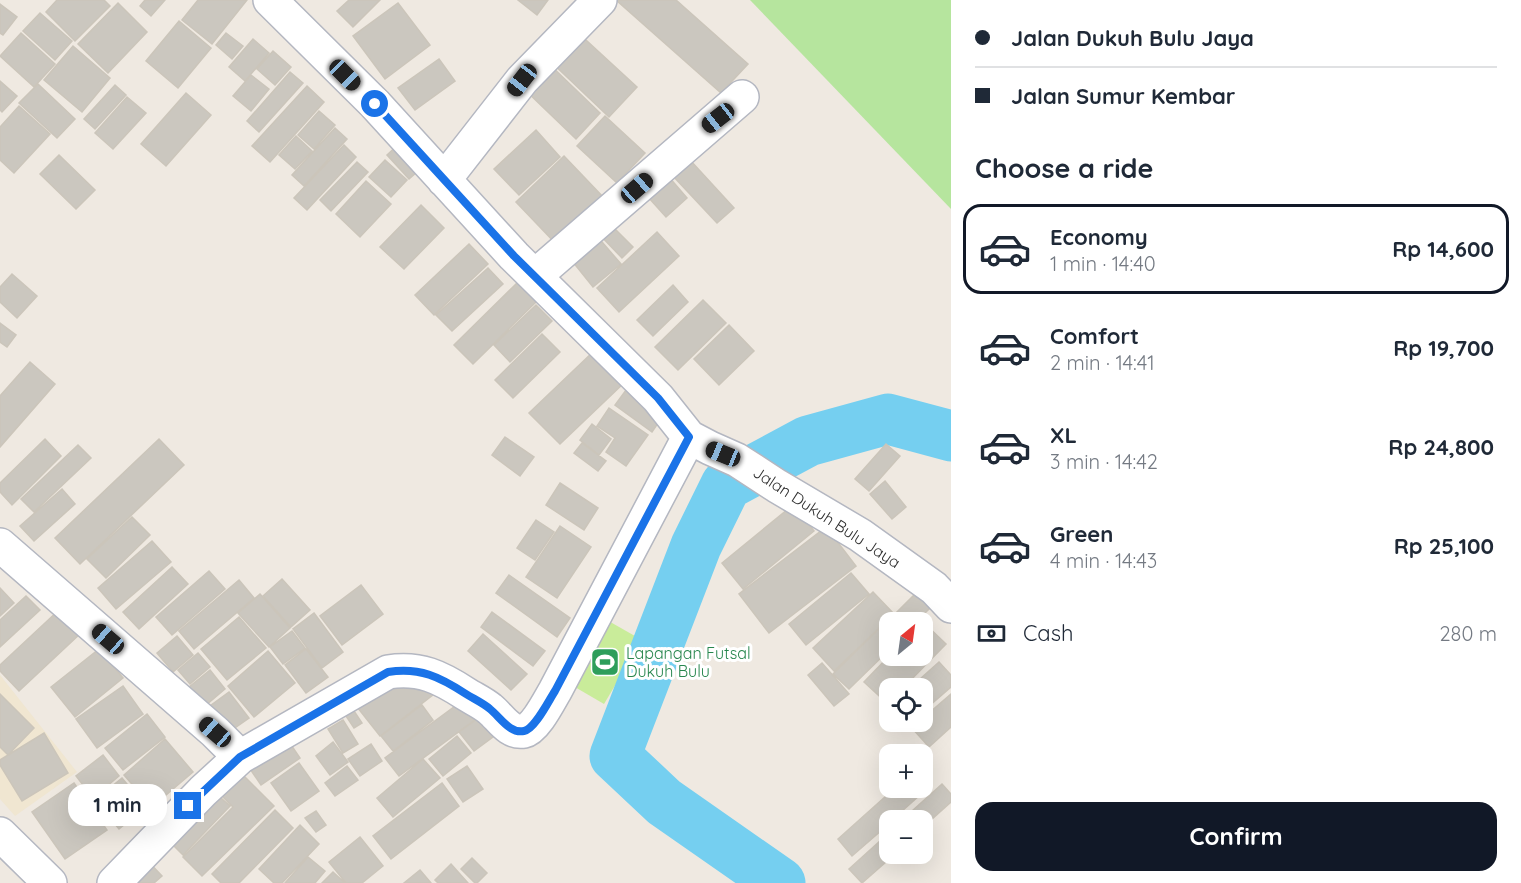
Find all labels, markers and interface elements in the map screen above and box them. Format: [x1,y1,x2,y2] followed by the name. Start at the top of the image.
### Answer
[1011,24,1254,52] text: Jalan Dukuh Bulu Jaya
[326,56,364,94] car
[504,60,540,100] car
[1011,82,1235,110] text: Jalan Sumur Kembar
[361,90,388,117] route start
[698,100,738,136] car
[975,151,1153,185] text: Choose a ride
[618,169,656,207] car
[978,222,1032,276] icon: car
[1050,223,1148,251] text: Economy
[1392,235,1494,263] text: Rp 14,600
[1050,251,1156,276] text: 1 min · 14:40
[978,321,1032,375] icon: car
[1050,322,1139,350] text: Comfort
[1393,334,1494,362] text: Rp 19,700
[1050,350,1155,375] text: 2 min · 14:41
[978,420,1032,474] icon: car
[1050,421,1077,449] text: XL
[1388,433,1494,461] text: Rp 24,800
[703,439,743,469] car
[1050,449,1158,474] text: 3 min · 14:42
[750,462,904,572] street label: Jalan Dukuh Bulu Jaya
[978,519,1032,573] icon: car
[1050,520,1113,548] text: Green
[1394,532,1494,560] text: Rp 25,100
[1050,548,1157,573] text: 4 min · 14:43
[879,612,933,666] north arrow
[879,612,933,864] map controls
[975,617,1008,650] icon: cash
[1023,619,1074,647] text: Cash
[89,620,127,658] car
[1440,621,1497,646] text: 280 m
[626,643,751,681] place label: Lapangan Futsal Dukuh Bulu
[589,646,621,678] sports icon: Lapangan Futsal Dukuh Bulu
[879,678,933,732] button: locate
[196,713,234,751] car
[879,744,933,798] button: +
[68,785,167,827] callout: 1 min
[93,792,142,817] text: 1 min
[174,792,201,819] route end
[975,802,1497,871] button: Confirm
[879,810,933,864] button: −

